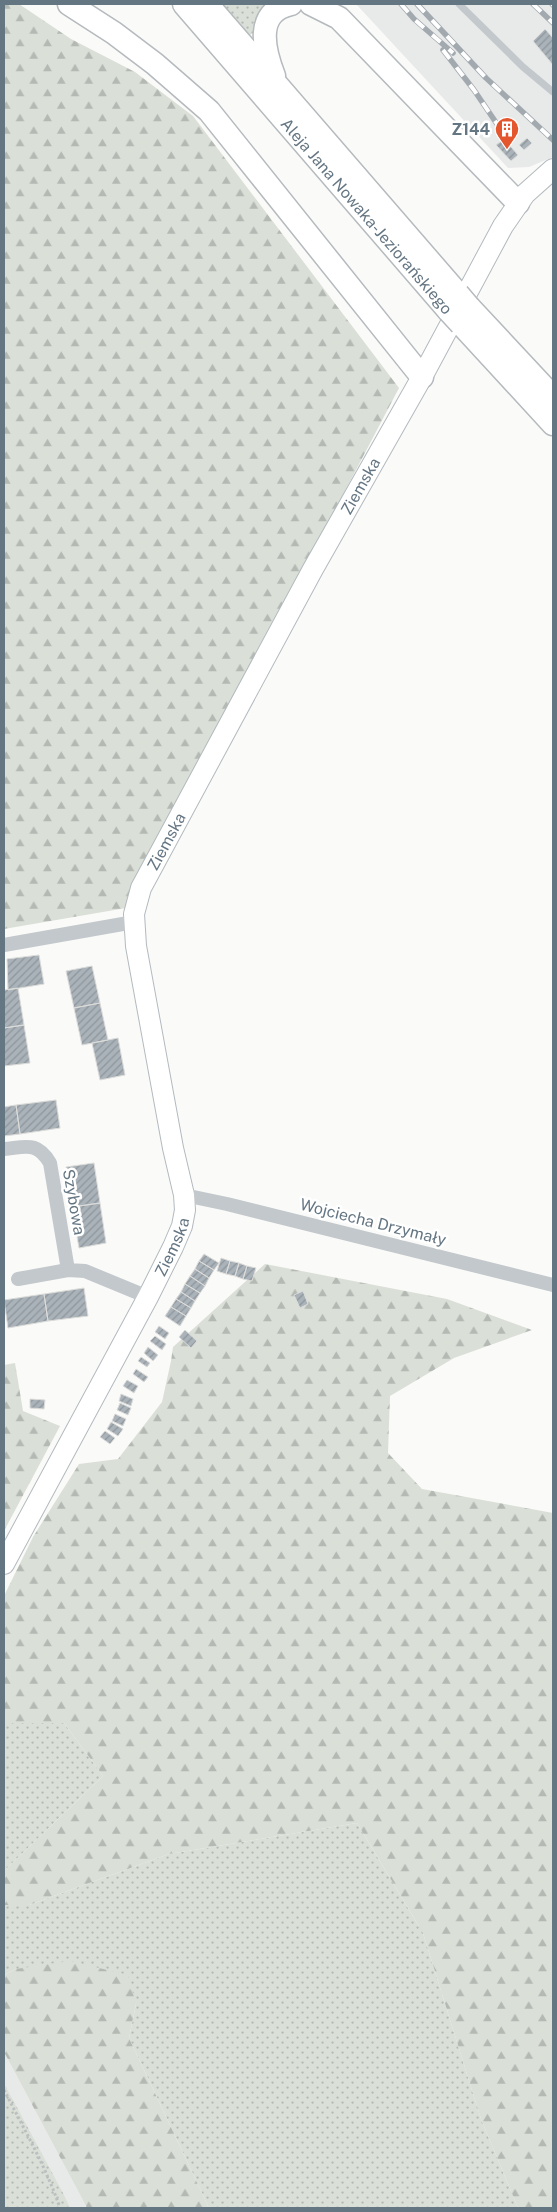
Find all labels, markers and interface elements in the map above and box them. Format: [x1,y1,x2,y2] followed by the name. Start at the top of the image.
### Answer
[277,114,457,318] street label: Aleja Jana Nowaka-Jeziorańskiego
[494,116,520,150] building icon: Z144
[451,120,490,139] place label: Z144
[336,454,384,518] street label: Ziemska
[143,809,189,873] street label: Ziemska
[59,1168,89,1236] street label: Szybowa
[298,1195,449,1249] street label: Wojciecha Drzymały
[150,1216,193,1279] street label: Ziemska

